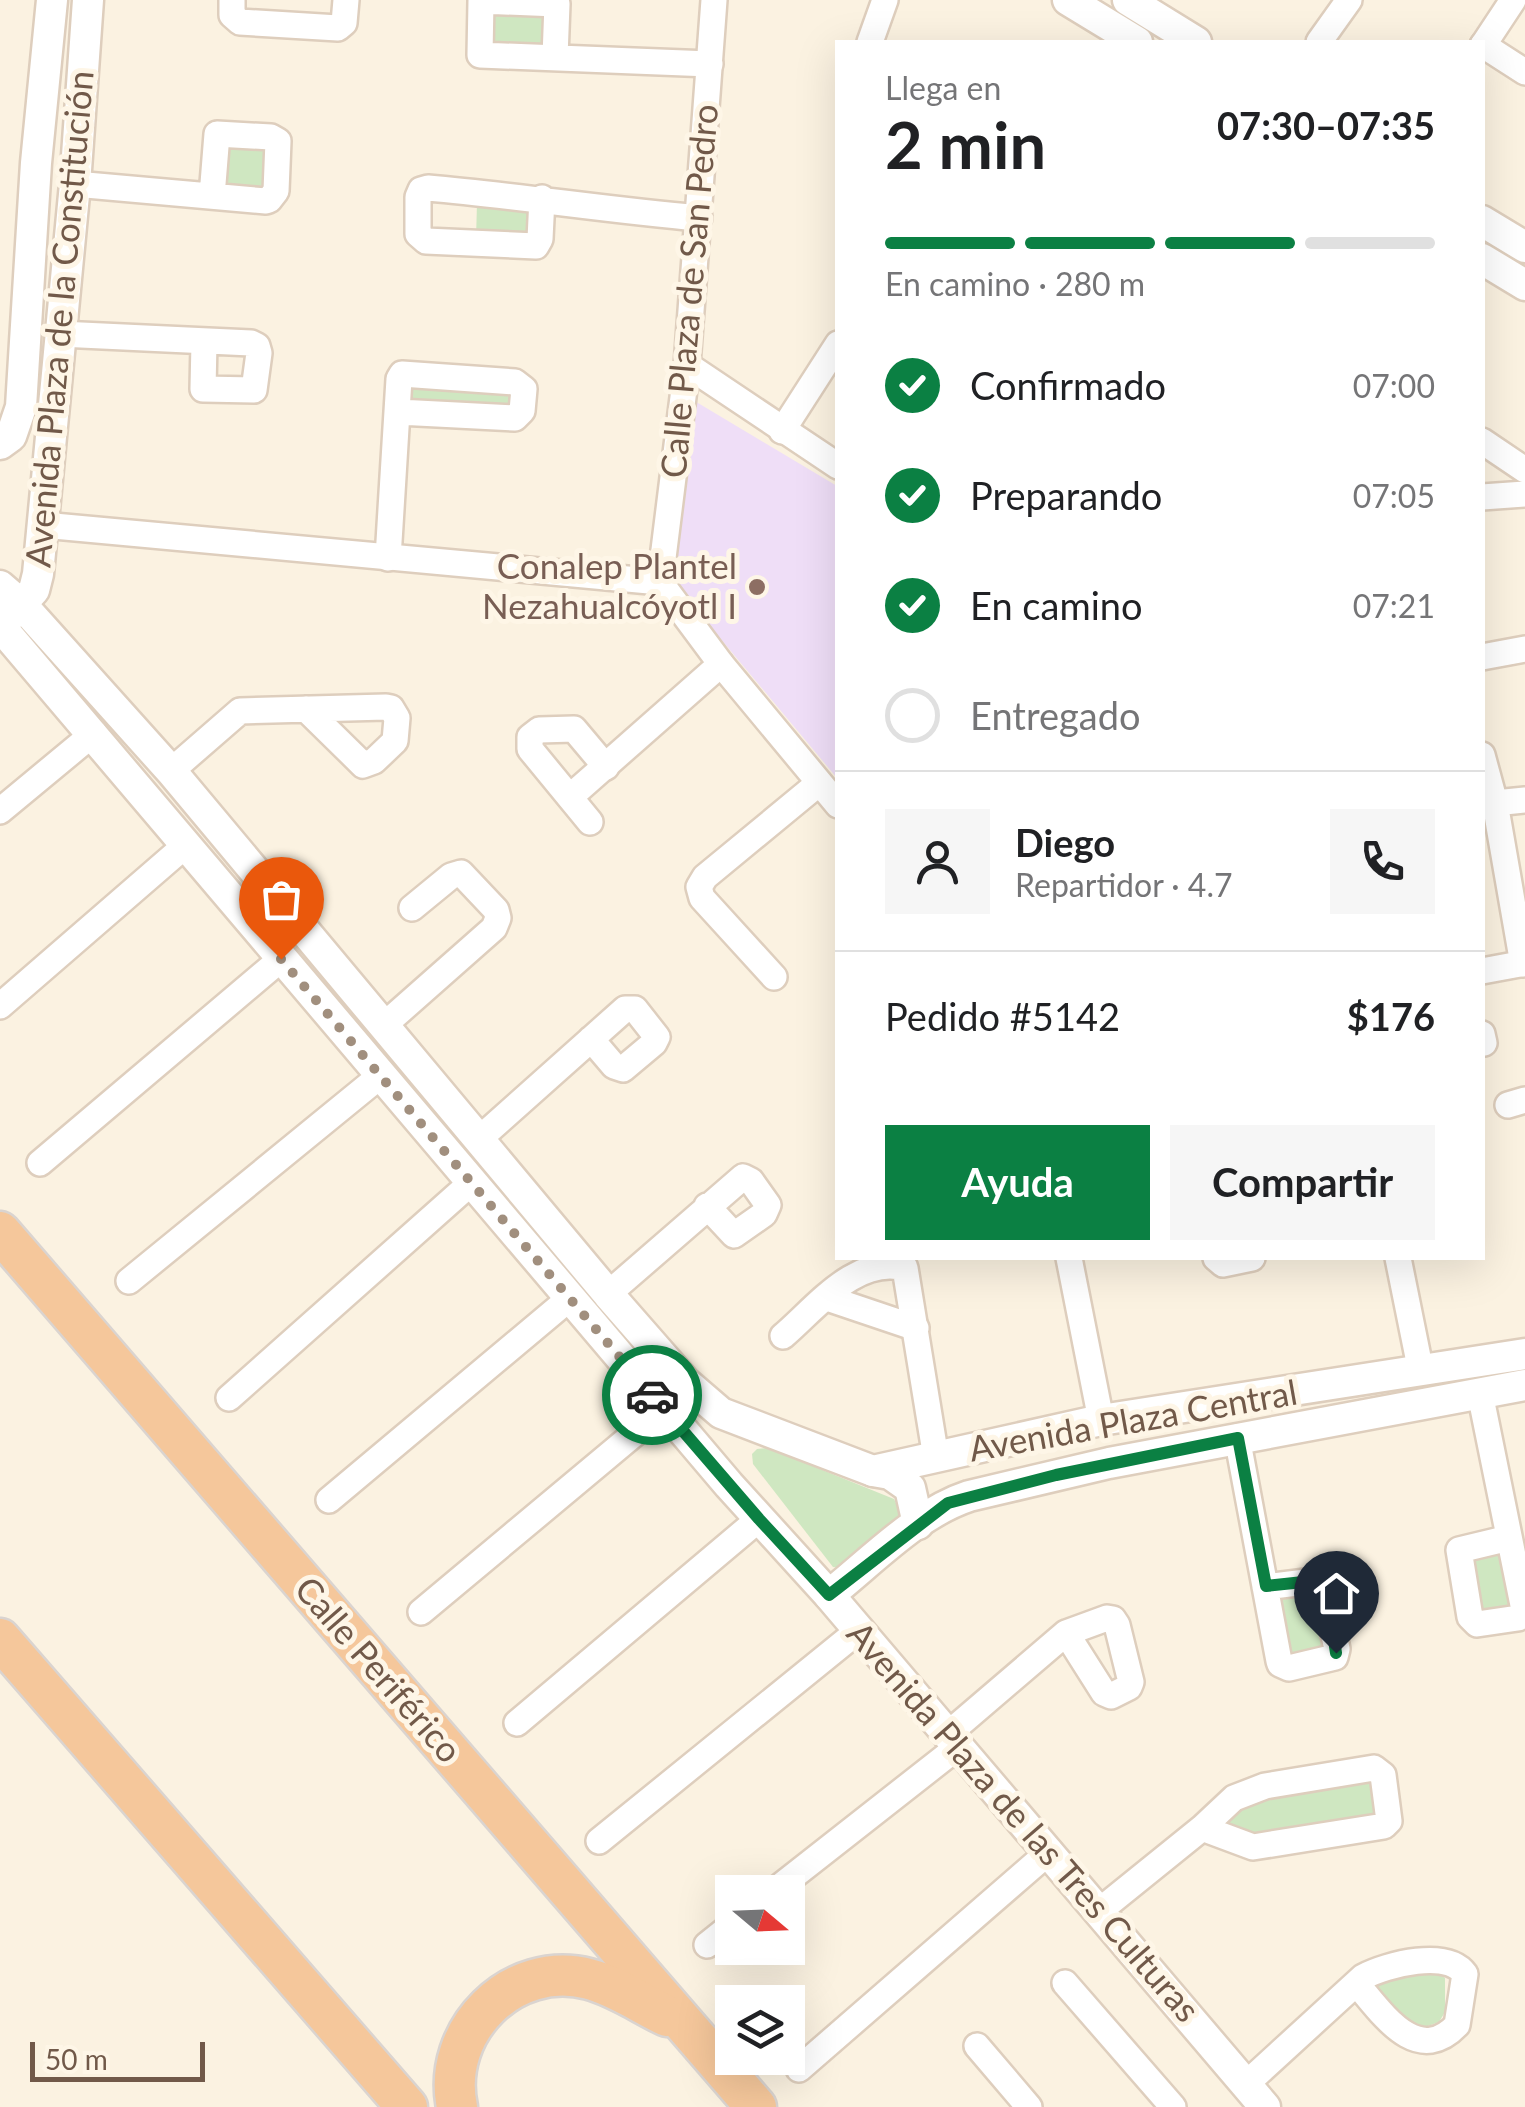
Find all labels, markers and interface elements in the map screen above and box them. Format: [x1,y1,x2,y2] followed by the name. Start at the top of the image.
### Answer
[885,68,1001,107] text: Llega en
[15,69,101,569] street label: Avenida Plaza de la Constitución
[651,102,725,480] street label: Calle Plaza de San Pedro
[1217,102,1435,148] text: 07:30–07:35
[885,105,1046,183] text: 2 min
[885,264,1145,303] text: En camino · 280 m
[885,358,940,413] icon: check
[970,362,1166,408] text: Confirmado
[1353,366,1435,405] text: 07:00
[885,468,940,523] icon: check
[970,472,1162,518] text: Preparando
[1353,476,1435,515] text: 07:05
[482,544,737,626] place label: Conalep Plantel Nezahualcóyotl I
[746,576,768,598] marker: Conalep Plantel Nezahualcóyotl I
[885,578,940,633] icon: check
[970,582,1143,628] text: En camino
[1353,586,1435,625] text: 07:21
[970,692,1141,738] text: Entregado
[885,809,990,914] button: person
[1330,809,1435,914] button: phone
[1015,819,1115,865] text: Diego
[239,857,324,960] pin
[1015,865,1233,904] text: Repartidor · 4.7
[254,872,309,927] icon: bag
[885,993,1120,1039] text: Pedido #5142
[1347,993,1435,1039] text: $176
[885,1125,1150,1240] button: Ayuda
[1170,1125,1435,1240] button: Compartir
[602,1345,702,1445] courier
[625,1368,680,1423] icon: car
[965,1369,1300,1469] street label: Avenida Plaza Central
[1294,1551,1379,1654] pin
[1309,1566,1364,1621] icon: home
[288,1567,471,1770] street label: Calle Periférico
[839,1612,1210,2029] street label: Avenida Plaza de las Tres Culturas
[715,1875,805,1965] north arrow
[715,1875,805,2075] map controls
[715,1985,805,2075] button: layers
[30,2037,205,2082] scale bar
[45,2042,108,2076] text: 50 m

